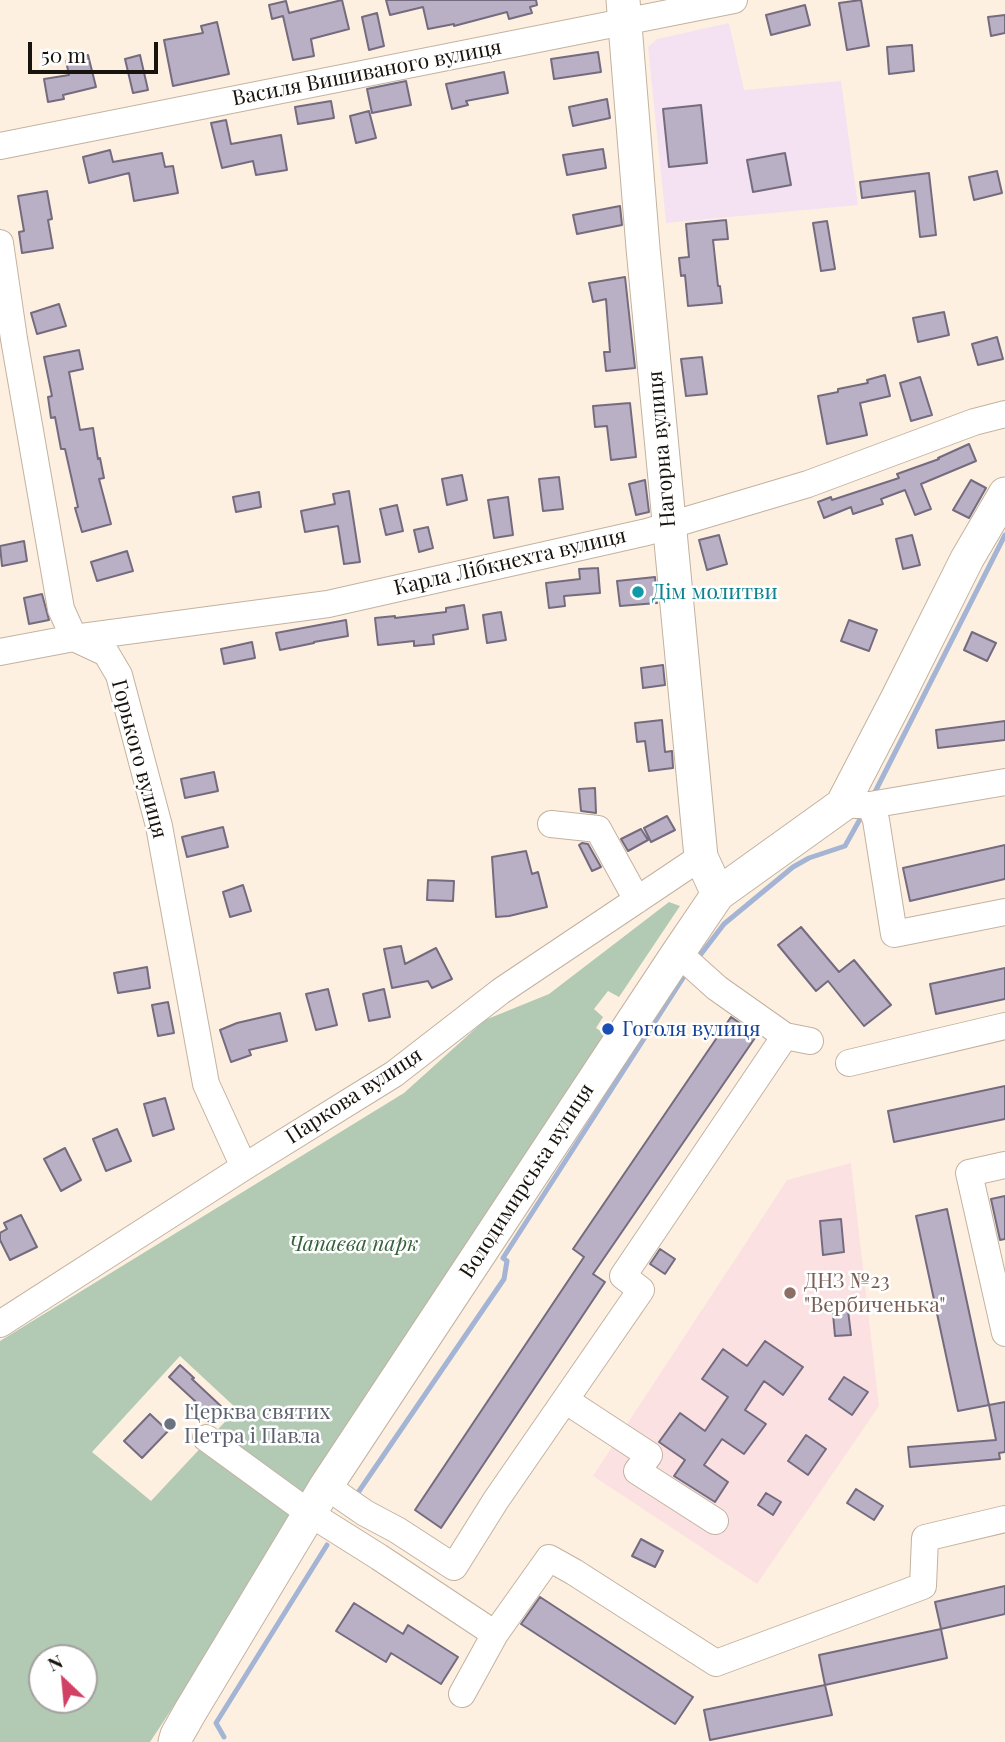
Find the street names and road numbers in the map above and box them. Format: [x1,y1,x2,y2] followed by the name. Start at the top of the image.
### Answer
[230,35,504,111] street label: Василя Вишиваного вулиця
[643,370,681,528] street label: Нагорна вулиця
[391,523,629,601] street label: Карла Лібкнехта вулиця
[106,677,172,841] street label: Горького вулиця
[281,1043,427,1149] street label: Паркова вулиця
[455,1079,599,1283] street label: Володимирська вулиця

